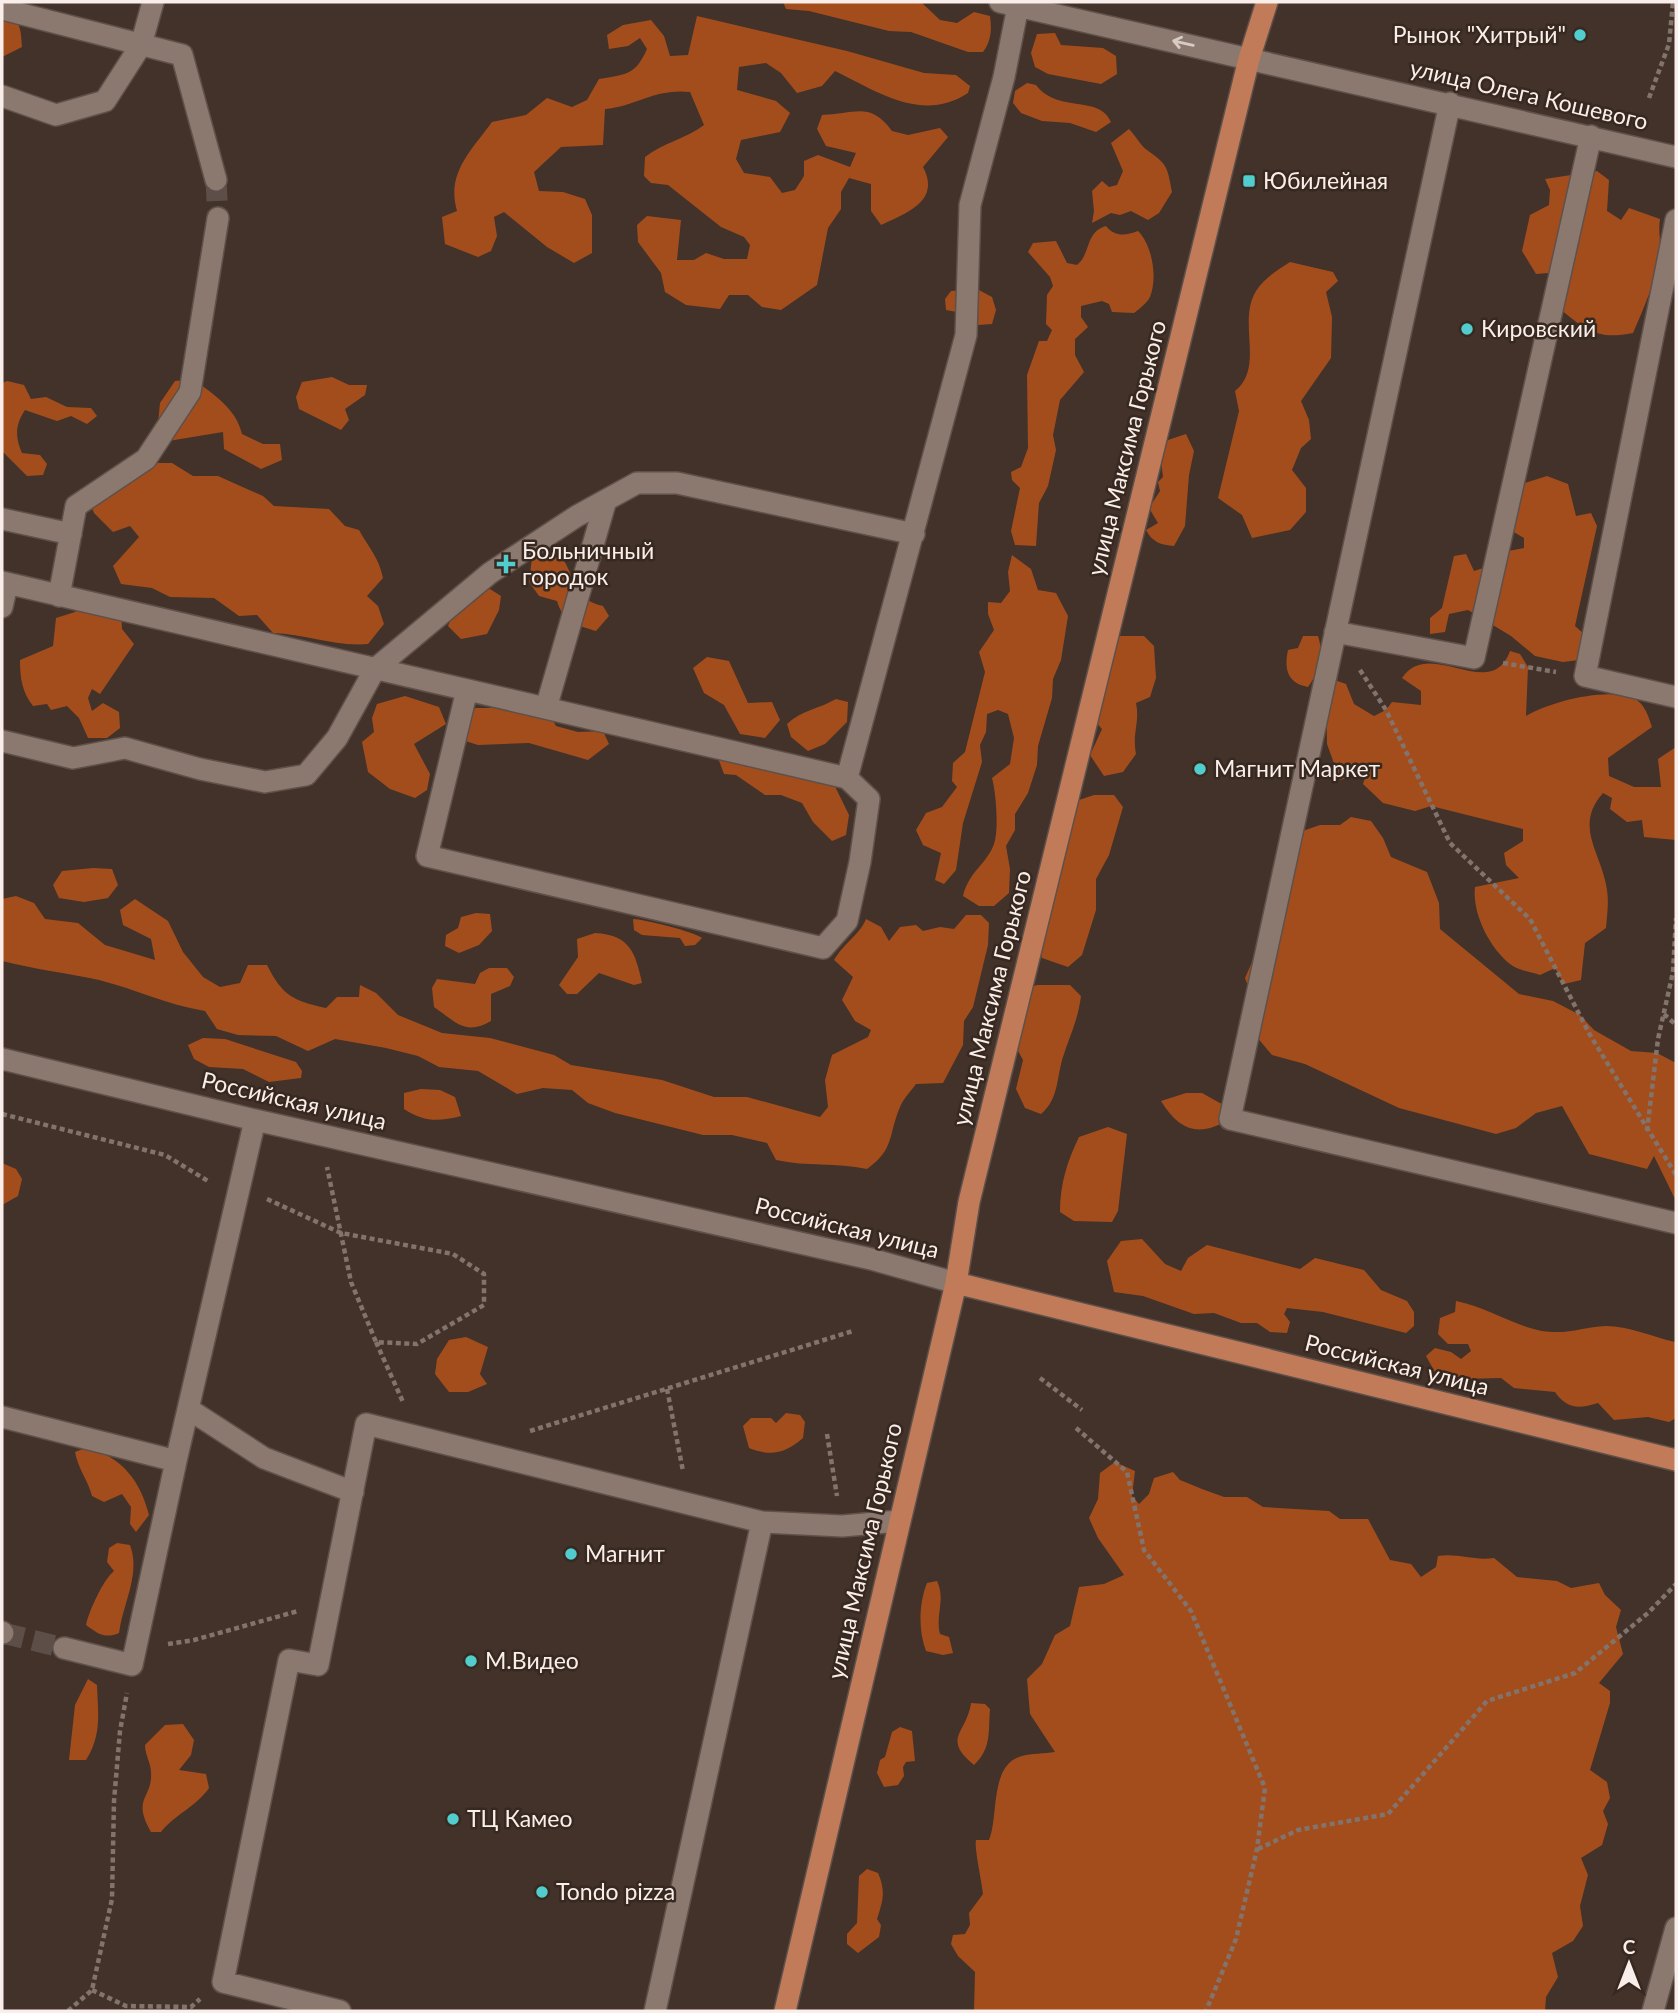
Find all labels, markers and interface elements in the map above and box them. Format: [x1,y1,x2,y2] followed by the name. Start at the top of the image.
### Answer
[1393,20,1566,48] place label: Рынок "Хитрый"
[1572,27,1588,43] marker: Рынок "Хитрый"
[1172,36,1195,49] one-way arrow
[1407,53,1651,135] street label: улица Олега Кошевого
[1263,166,1388,194] place label: Юбилейная
[1241,173,1257,189] marker: Юбилейная
[1481,314,1596,342] place label: Кировский
[1081,317,1171,578] street label: улица Максима Горького
[1459,321,1475,337] marker: Кировский
[522,536,654,590] place label: Больничный городок
[496,554,516,574] marker: Больничный городок
[1214,754,1380,782] place label: Магнит Маркет
[1192,761,1208,777] marker: Магнит Маркет
[946,867,1036,1128] street label: улица Максима Горького
[199,1065,389,1135] street label: Российская улица
[752,1191,942,1263] street label: Российская улица
[1302,1328,1492,1400] street label: Российская улица
[821,1420,907,1682] street label: улица Максима Горького
[585,1539,665,1567] place label: Магнит
[563,1546,579,1562] marker: Магнит
[485,1646,579,1674] place label: М.Видео
[463,1653,479,1669] marker: М.Видео
[467,1804,573,1832] place label: ТЦ Камео
[445,1811,461,1827] marker: ТЦ Камео
[556,1877,675,1905] place label: Tondo pizza
[534,1884,550,1900] marker: Tondo pizza
[1594,1929,1664,1999] north arrow
[1623,1935,1636,1958] text: С

